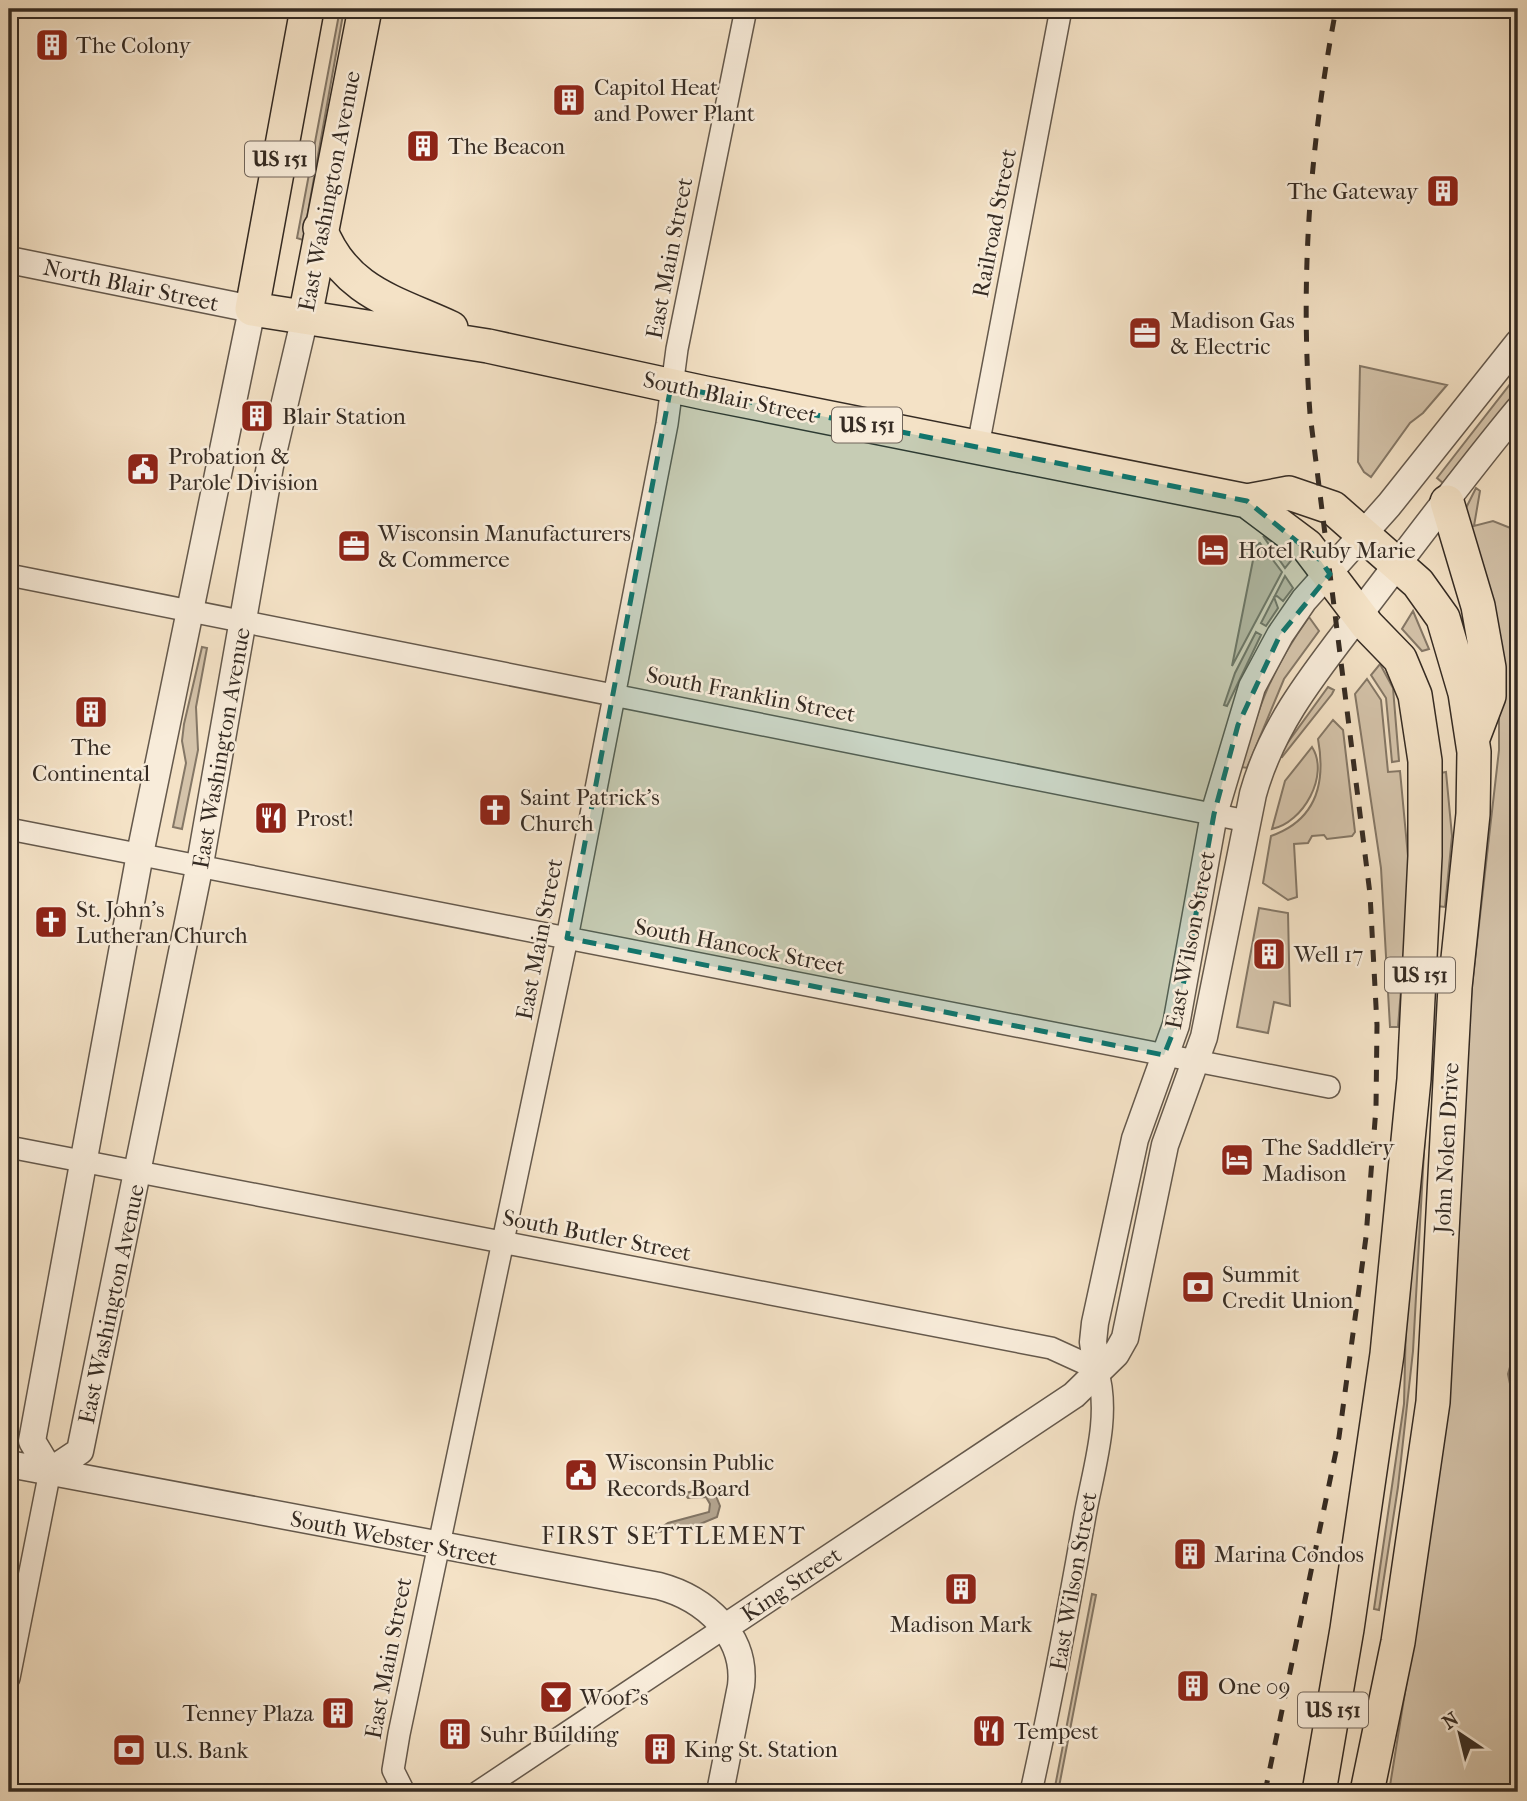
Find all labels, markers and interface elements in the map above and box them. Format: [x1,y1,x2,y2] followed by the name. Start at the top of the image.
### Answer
[33,26,71,64] building icon: The Colony
[76,32,191,59] place label: The Colony
[293,69,366,314] street label: East Washington Avenue
[594,74,755,127] place label: Capitol Heat and Power Plant
[550,81,588,119] building icon: Capitol Heat and Power Plant
[404,127,442,165] building icon: The Beacon
[448,133,566,160] place label: The Beacon
[245,142,315,176] road number: US 151
[967,146,1022,300] street label: Railroad Street
[1424,172,1462,210] building icon: The Gateway
[641,175,698,341] street label: East Main Street
[1287,178,1419,205] place label: The Gateway
[41,254,221,317] street label: North Blair Street
[1170,307,1295,360] place label: Madison Gas & Electric
[1126,314,1164,352] office icon: Madison Gas & Electric
[641,366,819,429] street label: South Blair Street
[238,397,276,435] building icon: Blair Station
[282,403,407,430] place label: Blair Station
[832,408,902,442] road number: US 151
[168,443,319,496] place label: Probation & Parole Division
[124,450,162,488] public building icon: Probation & Parole Division
[377,520,631,573] place label: Wisconsin Manufacturers & Commerce
[335,527,373,565] office icon: Wisconsin Manufacturers & Commerce
[1194,531,1232,569] hotel icon: Hotel Ruby Marie
[1238,537,1416,564] place label: Hotel Ruby Marie
[187,625,256,871] street label: East Washington Avenue
[644,661,858,728] street label: South Franklin Street
[72,693,110,731] building icon: The Continental
[32,734,151,787] place label: The Continental
[520,784,660,837] place label: Saint Patrick's Church
[476,791,514,829] church icon: Saint Patrick's Church
[252,799,290,837] restaurant icon: Prost!
[296,805,354,832] place label: Prost!
[1160,849,1221,1031] street label: East Wilson Street
[511,856,568,1022] street label: East Main Street
[76,896,248,949] place label: St. John's Lutheran Church
[32,903,70,941] church icon: St. John's Lutheran Church
[632,913,847,980] street label: South Hancock Street
[1250,935,1288,973] building icon: Well 17
[1293,941,1363,968] place label: Well 17
[1385,958,1455,992] road number: US 151
[1428,1062,1464,1236] street label: John Nolen Drive
[1262,1134,1395,1187] place label: The Saddlery Madison
[1218,1141,1256,1179] hotel icon: The Saddlery Madison
[73,1182,150,1426] street label: East Washington Avenue
[500,1204,693,1267] street label: South Butler Street
[1222,1261,1354,1314] place label: Summit Credit Union
[1179,1268,1217,1306] bank icon: Summit Credit Union
[605,1449,774,1502] place label: Wisconsin Public Records Board
[562,1456,600,1494] public building icon: Wisconsin Public Records Board
[1044,1490,1102,1673] street label: East Wilson Street
[288,1505,500,1572] street label: South Webster Street
[541,1522,807,1550] district label: FIRST SETTLEMENT
[1171,1535,1209,1573] building icon: Marina Condos
[736,1541,846,1628] street label: King Street
[1214,1541,1364,1568] place label: Marina Condos
[942,1570,980,1608] building icon: Madison Mark
[360,1575,417,1741] street label: East Main Street
[890,1611,1033,1638] place label: Madison Mark
[1174,1667,1212,1705] building icon: One 09
[1218,1673,1291,1700] place label: One 09
[537,1678,575,1716] bar icon: Woof's
[579,1684,649,1711] place label: Woof's
[1298,1692,1368,1728] road number: US 151
[319,1694,357,1732] building icon: Tenney Plaza
[183,1700,314,1727] place label: Tenney Plaza
[1426,1700,1496,1770] north arrow
[1439,1707,1464,1734] text: N
[970,1712,1008,1750] restaurant icon: Tempest
[436,1715,474,1753] building icon: Suhr Building
[1014,1718,1099,1745] place label: Tempest
[480,1721,619,1748] place label: Suhr Building
[641,1730,679,1768] building icon: King St. Station
[110,1731,148,1769] bank icon: U.S. Bank
[684,1736,839,1763] place label: King St. Station
[154,1737,249,1764] place label: U.S. Bank

